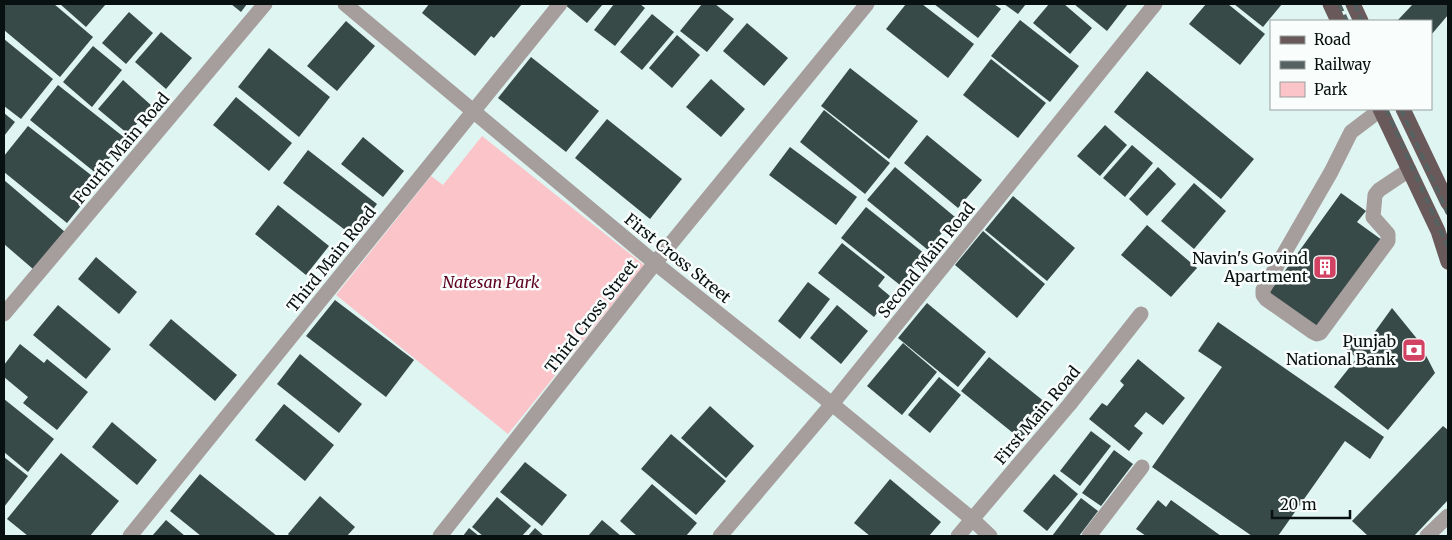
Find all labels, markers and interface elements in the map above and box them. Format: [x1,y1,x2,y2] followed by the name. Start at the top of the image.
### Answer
[1270,20,1432,110] legend
[1314,30,1350,49] text: Road
[1314,55,1371,74] text: Railway
[1314,80,1348,99] text: Park
[69,88,174,208] street label: Fourth Main Road
[873,198,979,322] street label: Second Main Road
[282,202,380,316] street label: Third Main Road
[621,209,736,308] street label: First Cross Street
[1192,248,1309,286] place label: Navin's Govind Apartment
[1312,254,1338,280] building icon: Navin's Govind Apartment
[540,255,642,377] street label: Third Cross Street
[443,272,540,292] park label: Natesan Park
[1286,331,1397,369] place label: Punjab National Bank
[1401,337,1427,363] bank icon: Punjab National Bank
[990,361,1084,468] street label: First Main Road
[1272,488,1350,520] scale bar
[1280,495,1317,514] text: 20 m

